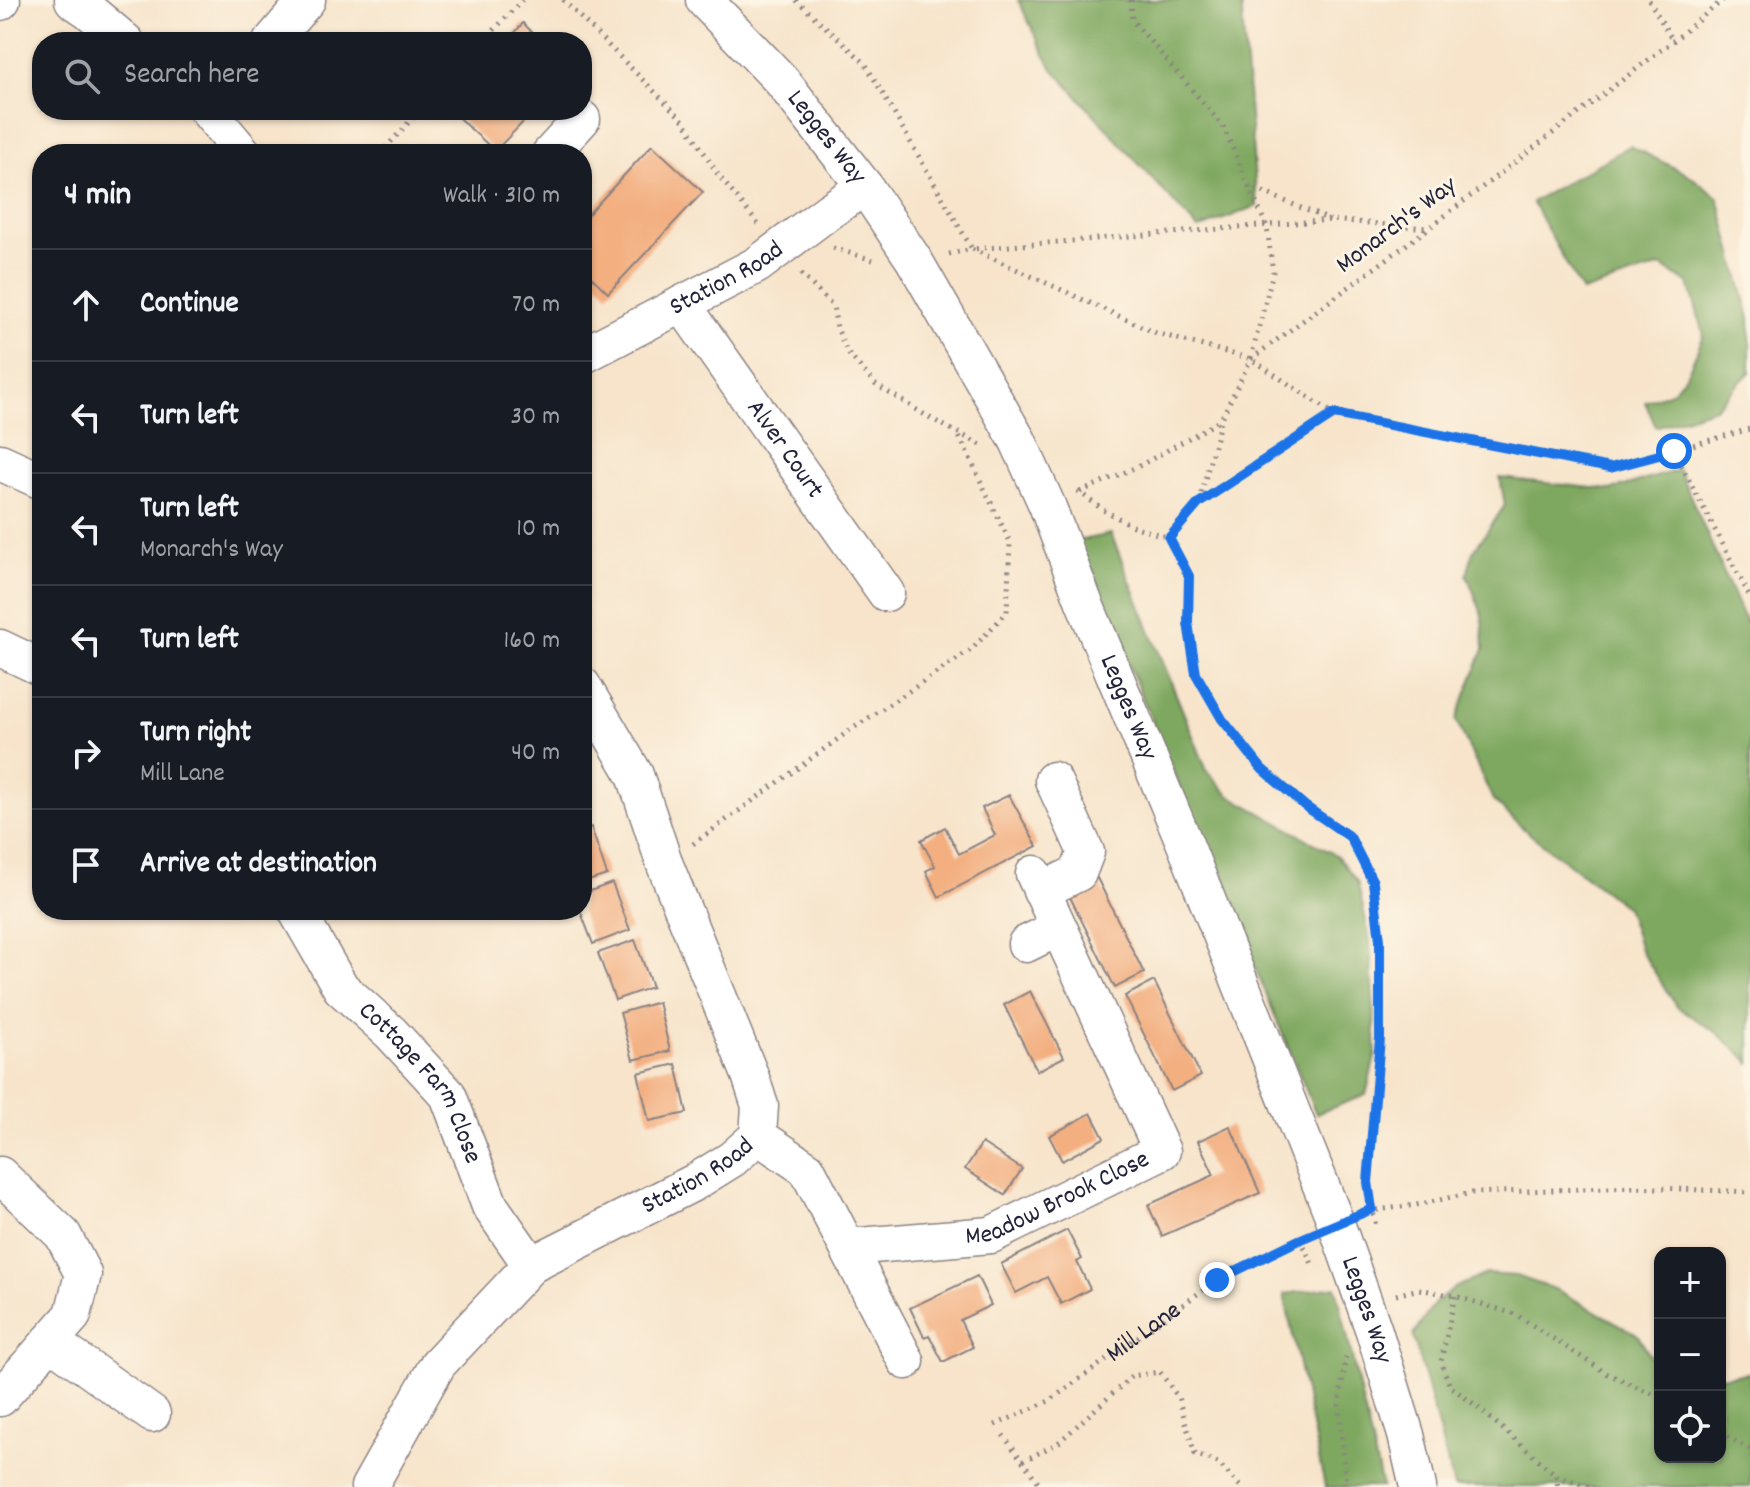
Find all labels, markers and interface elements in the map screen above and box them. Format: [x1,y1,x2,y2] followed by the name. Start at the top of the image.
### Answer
[32,32,592,120] search box
[60,54,104,98] icon: search
[124,55,260,98] text: Search here
[777,82,875,193] street label: Legges Way
[1329,168,1465,284] street label: Monarch's Way
[64,172,131,221] text: 4 min
[443,178,560,215] text: Walk · 310 m
[663,232,792,326] street label: Station Road
[64,283,108,327] icon: ahead
[140,284,239,327] text: Continue
[512,287,560,324] text: 70 m
[737,392,833,507] street label: Alver Court
[64,395,108,439] icon: left
[140,396,239,439] text: Turn left
[510,399,560,436] text: 30 m
[1656,433,1692,469] route start
[140,489,239,532] text: Turn left
[64,507,108,551] icon: left
[516,511,560,548] text: 10 m
[140,532,283,569] text: Monarch's Way
[64,619,108,663] icon: left
[140,620,239,663] text: Turn left
[504,623,560,660] text: 160 m
[1090,649,1167,766] street label: Legges Way
[140,713,251,756] text: Turn right
[64,731,108,775] icon: right
[511,735,560,772] text: 40 m
[140,756,225,793] text: Mill Lane
[64,843,108,887] icon: arrive
[140,844,377,887] text: Arrive at destination
[350,993,491,1169] street label: Cottage Farm Close
[635,1129,763,1225] street label: Station Road
[964,1141,1156,1256] street label: Meadow Brook Close
[1654,1247,1726,1463] map controls
[1654,1247,1726,1319] button: +
[1331,1251,1402,1368] street label: Legges Way
[1199,1262,1235,1298] route end
[1099,1293,1189,1372] street label: Mill Lane
[1654,1319,1726,1391] button: −
[1654,1391,1726,1463] button: locate

